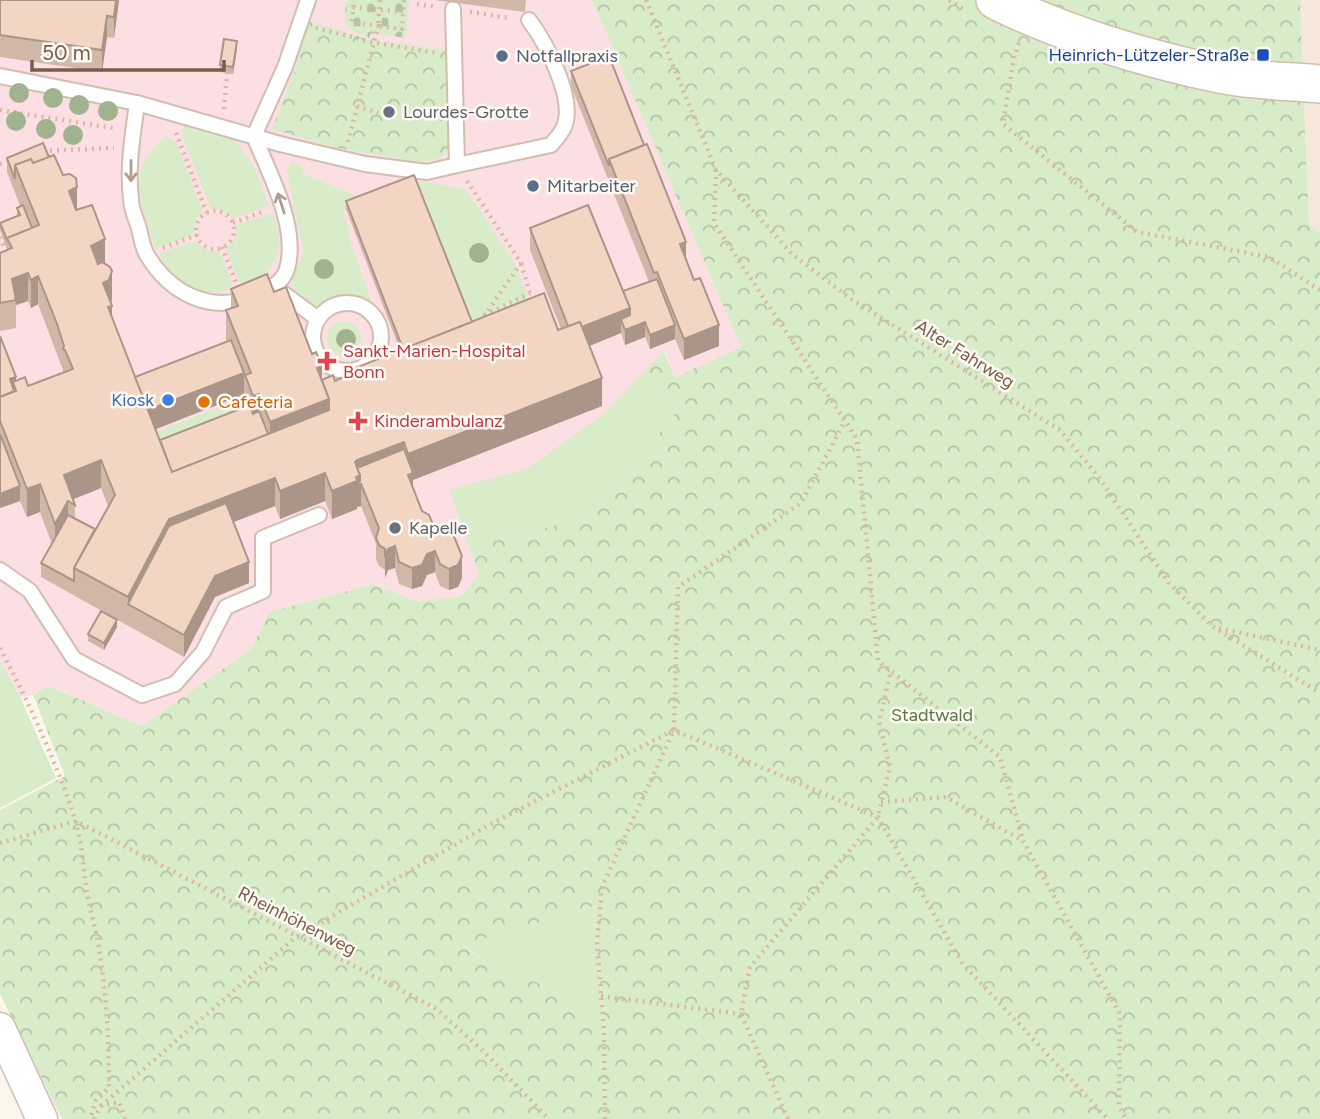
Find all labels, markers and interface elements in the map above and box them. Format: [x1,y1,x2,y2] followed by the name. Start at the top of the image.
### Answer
[32,28,224,72] scale bar
[42,40,91,65] text: 50 m
[1049,44,1249,66] place label: Heinrich-Lützeler-Straße
[516,45,618,67] place label: Notfallpraxis
[1255,47,1271,63] marker: Heinrich-Lützeler-Straße
[494,48,510,64] marker: Notfallpraxis
[403,101,529,123] place label: Lourdes-Grotte
[381,104,397,120] marker: Lourdes-Grotte
[124,159,137,182] one-way arrow
[547,175,636,197] place label: Mitarbeiter
[525,178,541,194] marker: Mitarbeiter
[273,192,286,214] one-way arrow
[911,315,1019,393] street label: Alter Fahrweg
[343,340,525,383] place label: Sankt-Marien-Hospital Bonn
[317,351,337,371] marker: Sankt-Marien-Hospital Bonn
[111,389,154,411] place label: Kiosk
[218,391,293,413] place label: Cafeteria
[160,392,176,408] marker: Kiosk
[196,394,212,410] marker: Cafeteria
[374,410,503,432] place label: Kinderambulanz
[348,411,368,431] marker: Kinderambulanz
[409,517,467,539] place label: Kapelle
[387,520,403,536] marker: Kapelle
[891,704,973,726] park label: Stadtwald
[234,882,360,960] street label: Rheinhöhenweg

